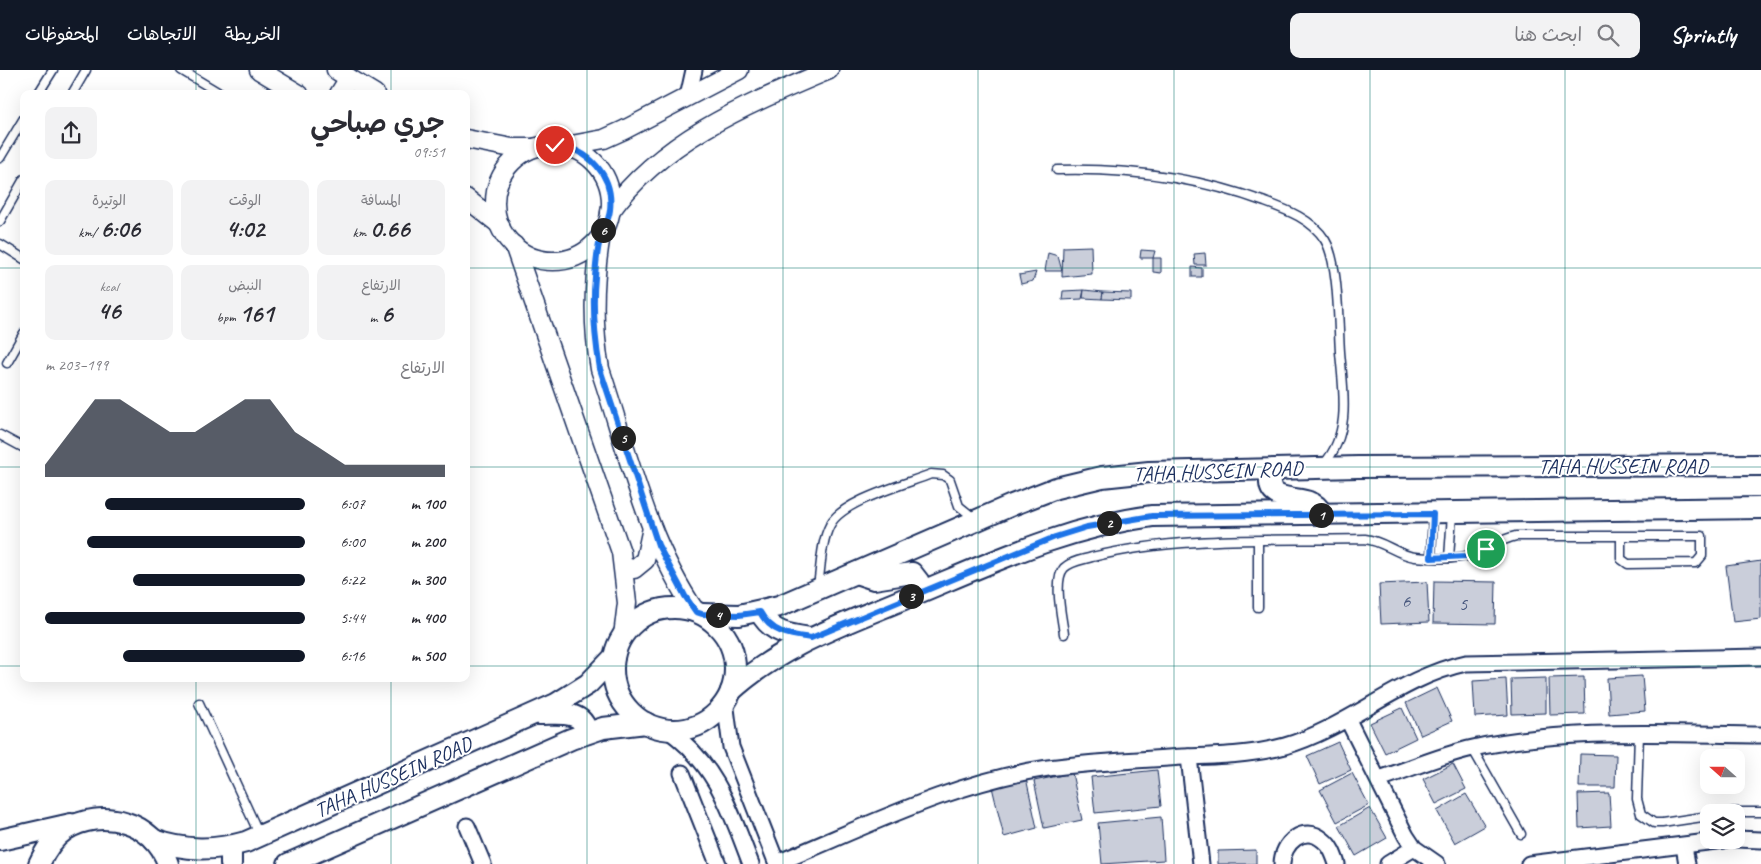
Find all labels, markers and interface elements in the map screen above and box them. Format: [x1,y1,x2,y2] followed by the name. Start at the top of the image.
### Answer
[1290,13,1640,58] search box
[1670,20,1736,50] text: Sprintly
[1594,21,1622,49] icon: search
[25,23,99,45] text: المحفوظات
[127,23,197,45] text: الاتجاهات
[225,23,281,45] text: الخريطة
[1514,23,1582,47] text: ابحث هنا
[310,105,445,140] text: جري صباحي
[45,107,97,159] button: share
[534,124,576,166] pin
[541,131,569,159] icon: check
[413,142,445,162] text: 09:51
[92,192,126,209] text: الوتيرة
[229,192,261,209] text: الوقت
[361,192,401,209] text: المسافة
[100,213,140,245] text: 6:06
[226,213,264,245] text: 4:02
[370,213,409,245] text: 0.66
[590,218,616,242] pin: 6
[600,222,607,239] text: 6
[78,224,100,241] text: /km
[353,224,370,241] text: km
[228,277,262,294] text: النبض
[361,277,401,294] text: الارتفاع
[100,278,118,295] text: kcal
[97,295,121,327] text: 46
[239,298,273,330] text: 161
[381,298,393,330] text: 6
[217,309,239,326] text: bpm
[369,309,381,326] text: m
[45,355,108,375] text: 199–203 m
[400,358,445,378] text: الارتفاع
[610,426,636,450] pin: 5
[620,430,627,447] text: 5
[1538,453,1710,479] street label: TAHA HUSSEIN ROAD
[1133,455,1305,487] street label: TAHA HUSSEIN ROAD
[340,494,365,514] text: 6:07
[410,494,445,514] text: 100 m
[1308,502,1334,528] pin: 1
[1318,507,1325,524] text: 1
[1096,510,1122,536] pin: 2
[1106,515,1113,532] text: 2
[1465,528,1507,570] pin
[340,532,365,552] text: 6:00
[410,532,445,552] text: 200 m
[1472,535,1500,563] icon: arrive
[340,570,365,590] text: 6:22
[410,570,445,590] text: 300 m
[898,584,924,608] pin: 3
[908,588,915,605] text: 3
[1402,589,1412,613] house number: 6
[1459,592,1469,616] house number: 5
[706,602,730,628] pin: 4
[715,607,722,624] text: 4
[340,608,365,628] text: 5:44
[410,608,445,628] text: 400 m
[340,646,365,666] text: 6:16
[411,646,445,666] text: 500 m
[310,730,477,823] street label: TAHA HUSSEIN ROAD
[1700,749,1745,794] north arrow
[1700,749,1745,849] map controls
[1700,804,1745,849] button: layers

